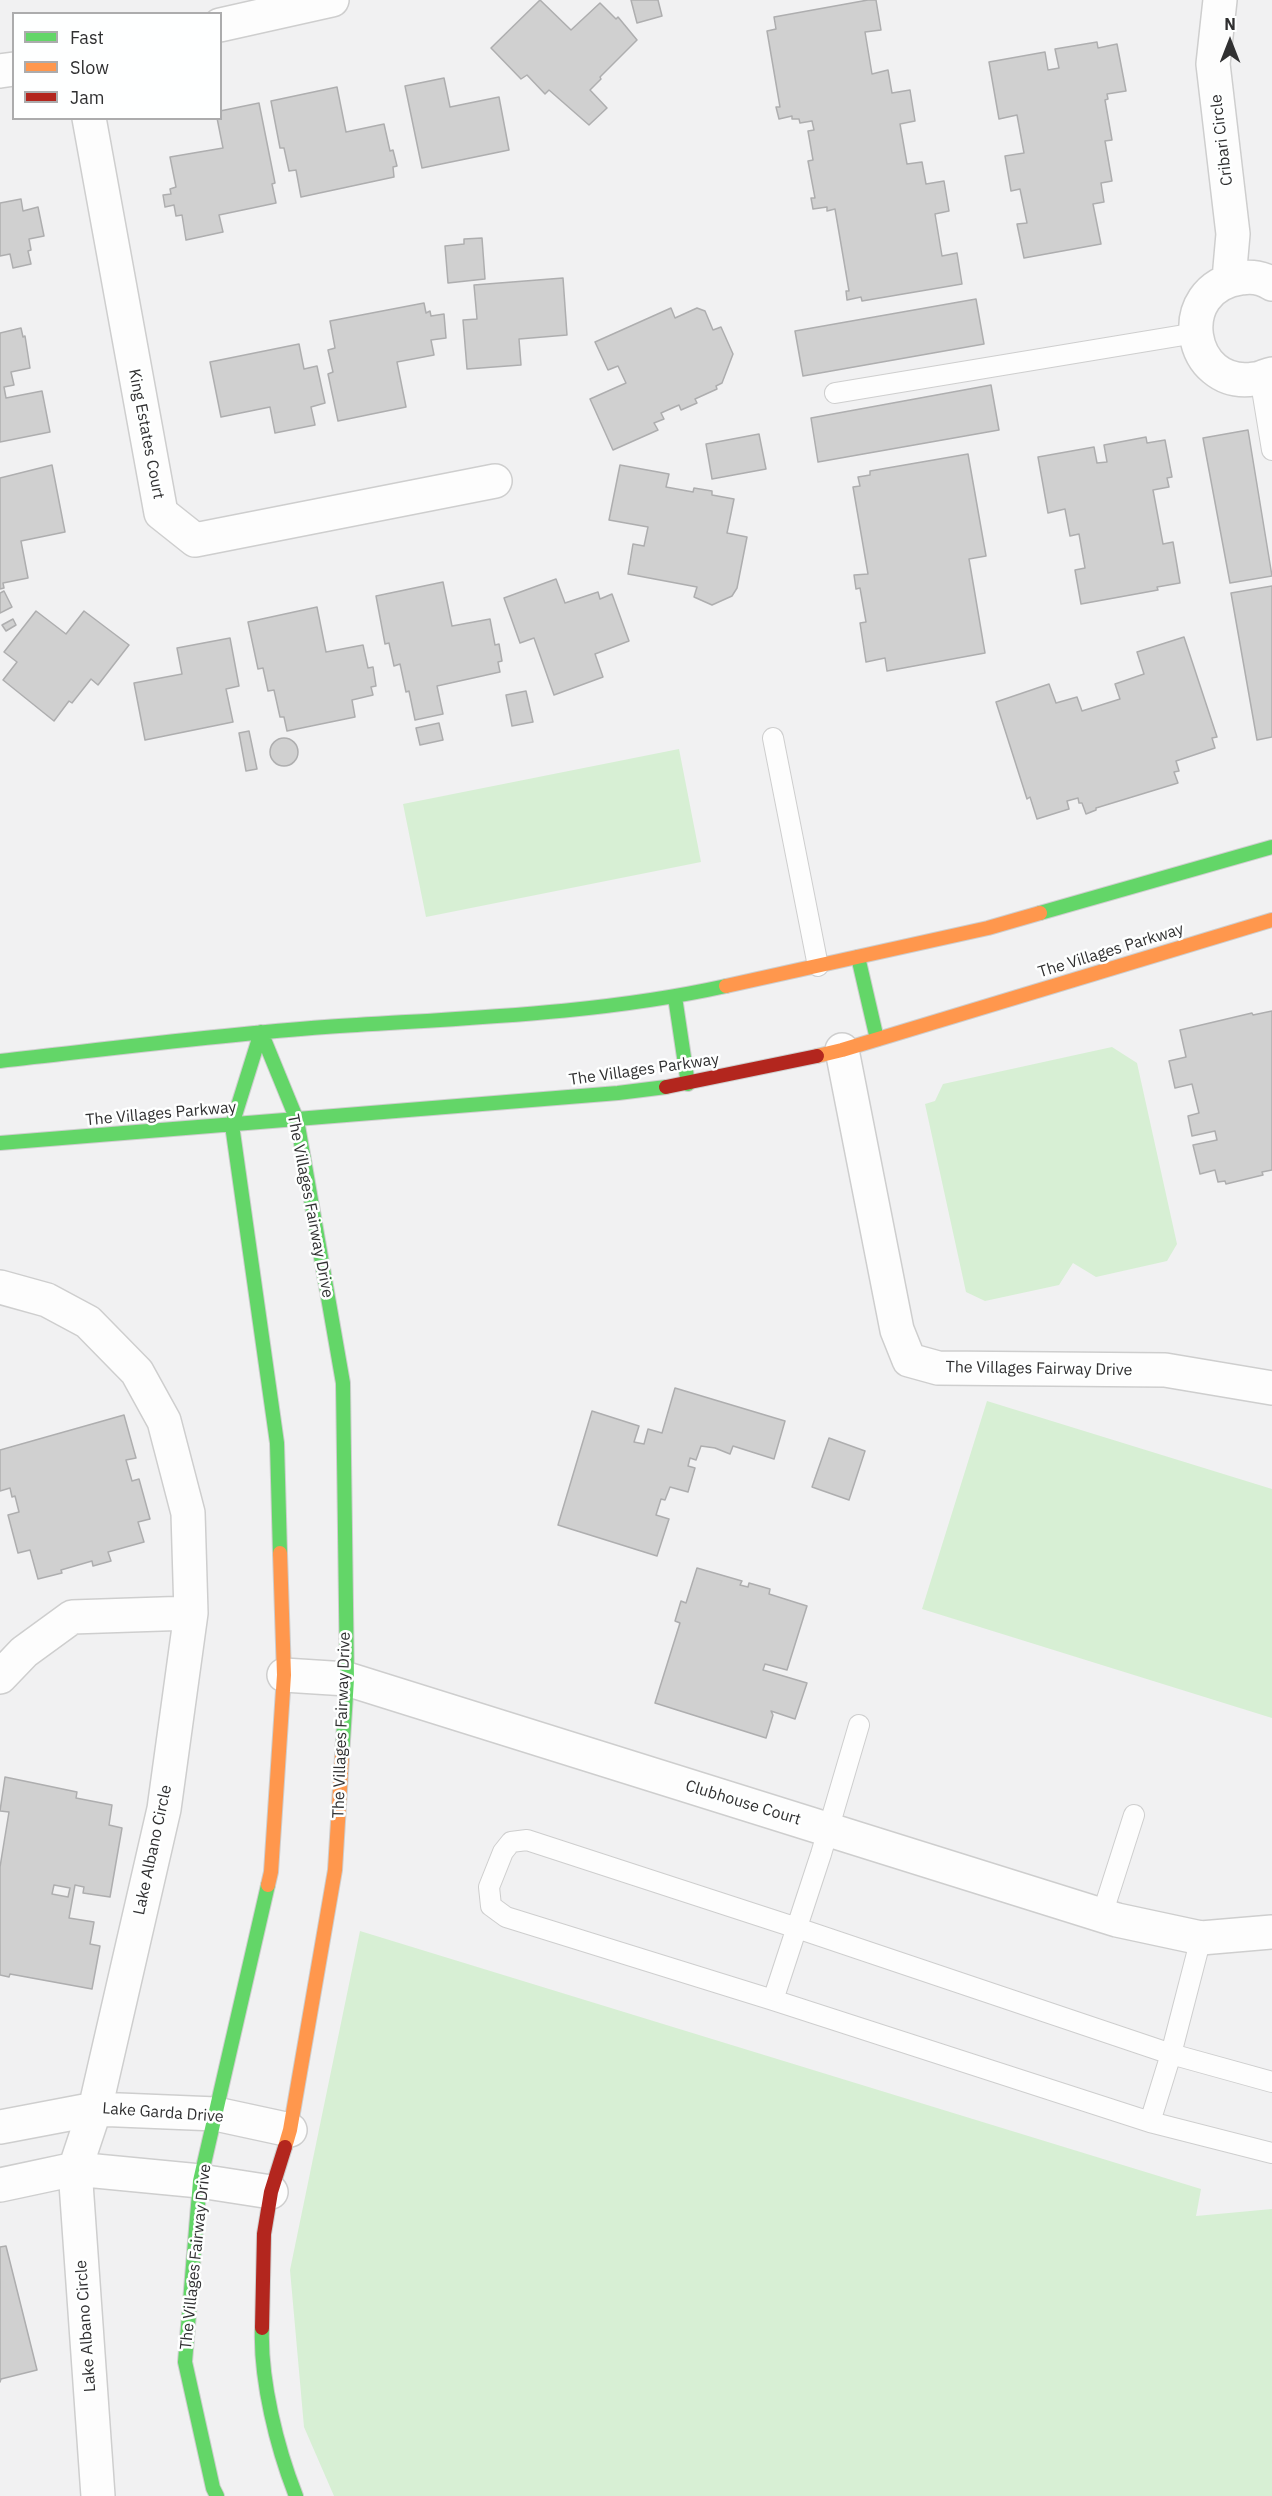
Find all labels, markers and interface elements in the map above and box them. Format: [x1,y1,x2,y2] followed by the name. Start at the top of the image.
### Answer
[12,12,222,120] legend
[1200,12,1260,72] north arrow
[1224,14,1236,34] text: N
[70,26,104,49] text: Fast
[70,56,109,79] text: Slow
[70,86,105,109] text: Jam
[1207,93,1237,187] street label: Cribari Circle
[124,367,168,501] street label: King Estates Court
[1036,920,1186,982] street label: The Villages Parkway
[568,1050,720,1090] street label: The Villages Parkway
[85,1098,237,1130] street label: The Villages Parkway
[283,1113,337,1299] street label: The Villages Fairway Drive
[945,1358,1133,1380] street label: The Villages Fairway Drive
[329,1631,355,1819] street label: The Villages Fairway Drive
[683,1776,803,1830] street label: Clubhouse Court
[130,1783,176,1917] street label: Lake Albano Circle
[102,2099,224,2127] street label: Lake Garda Drive
[177,2163,215,2351] street label: The Villages Fairway Drive
[72,2259,100,2393] street label: Lake Albano Circle

